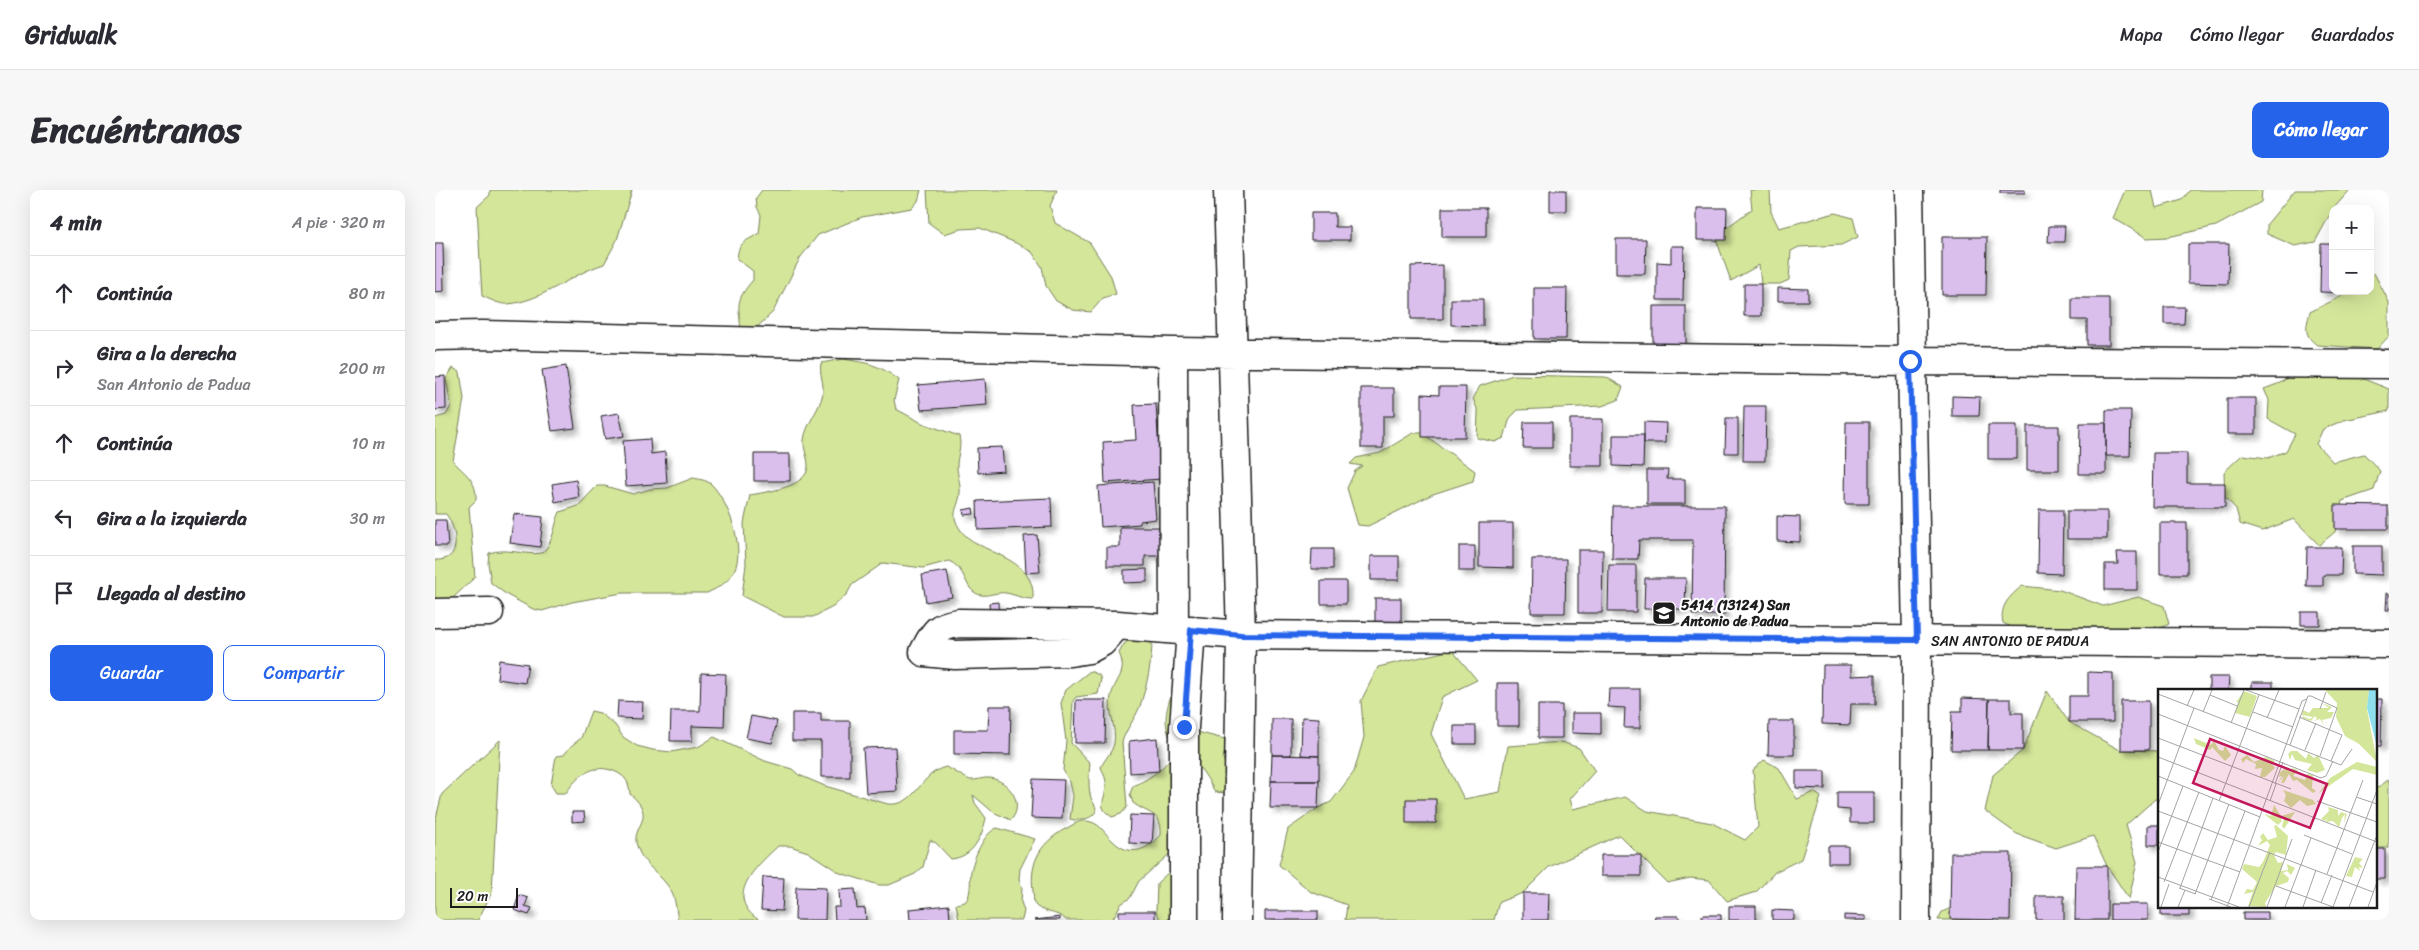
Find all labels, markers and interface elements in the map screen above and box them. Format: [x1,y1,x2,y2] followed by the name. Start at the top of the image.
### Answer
[25,14,117,56] text: Gridwalk
[2120,19,2162,51] text: Mapa
[2190,19,2283,51] text: Cómo llegar
[2311,19,2394,51] text: Guardados
[30,99,241,161] text: Encuéntranos
[2252,102,2389,158] button: Cómo llegar
[50,204,102,242] text: 4 min
[2329,205,2374,295] map controls
[2329,205,2374,250] button: +
[292,208,385,237] text: A pie · 320 m
[2329,250,2374,295] button: −
[97,277,172,310] text: Continúa
[50,279,78,307] icon: ahead
[349,279,385,308] text: 80 m
[97,337,236,370] text: Gira a la derecha
[1899,350,1922,373] route start
[50,354,78,382] icon: right
[339,354,385,383] text: 200 m
[97,370,251,399] text: San Antonio de Padua
[97,427,172,460] text: Continúa
[50,429,78,457] icon: ahead
[352,429,385,458] text: 10 m
[97,502,247,535] text: Gira a la izquierda
[50,504,78,532] icon: left
[350,504,385,533] text: 30 m
[97,577,246,610] text: Llegada al destino
[50,579,78,607] icon: arrive
[1680,593,1791,634] place label: 5414 (13124) San Antonio de Padua
[1651,600,1677,626] school or university icon: 5414 (13124) San Antonio de Padua
[1931,629,2089,654] street label: SAN ANTONIO DE PADUA
[50,645,213,701] button: Guardar
[223,645,385,701] button: Compartir
[2158,689,2377,908] inset map
[1173,716,1196,739] route end
[457,884,488,909] text: 20 m
[450,885,517,908] scale bar

